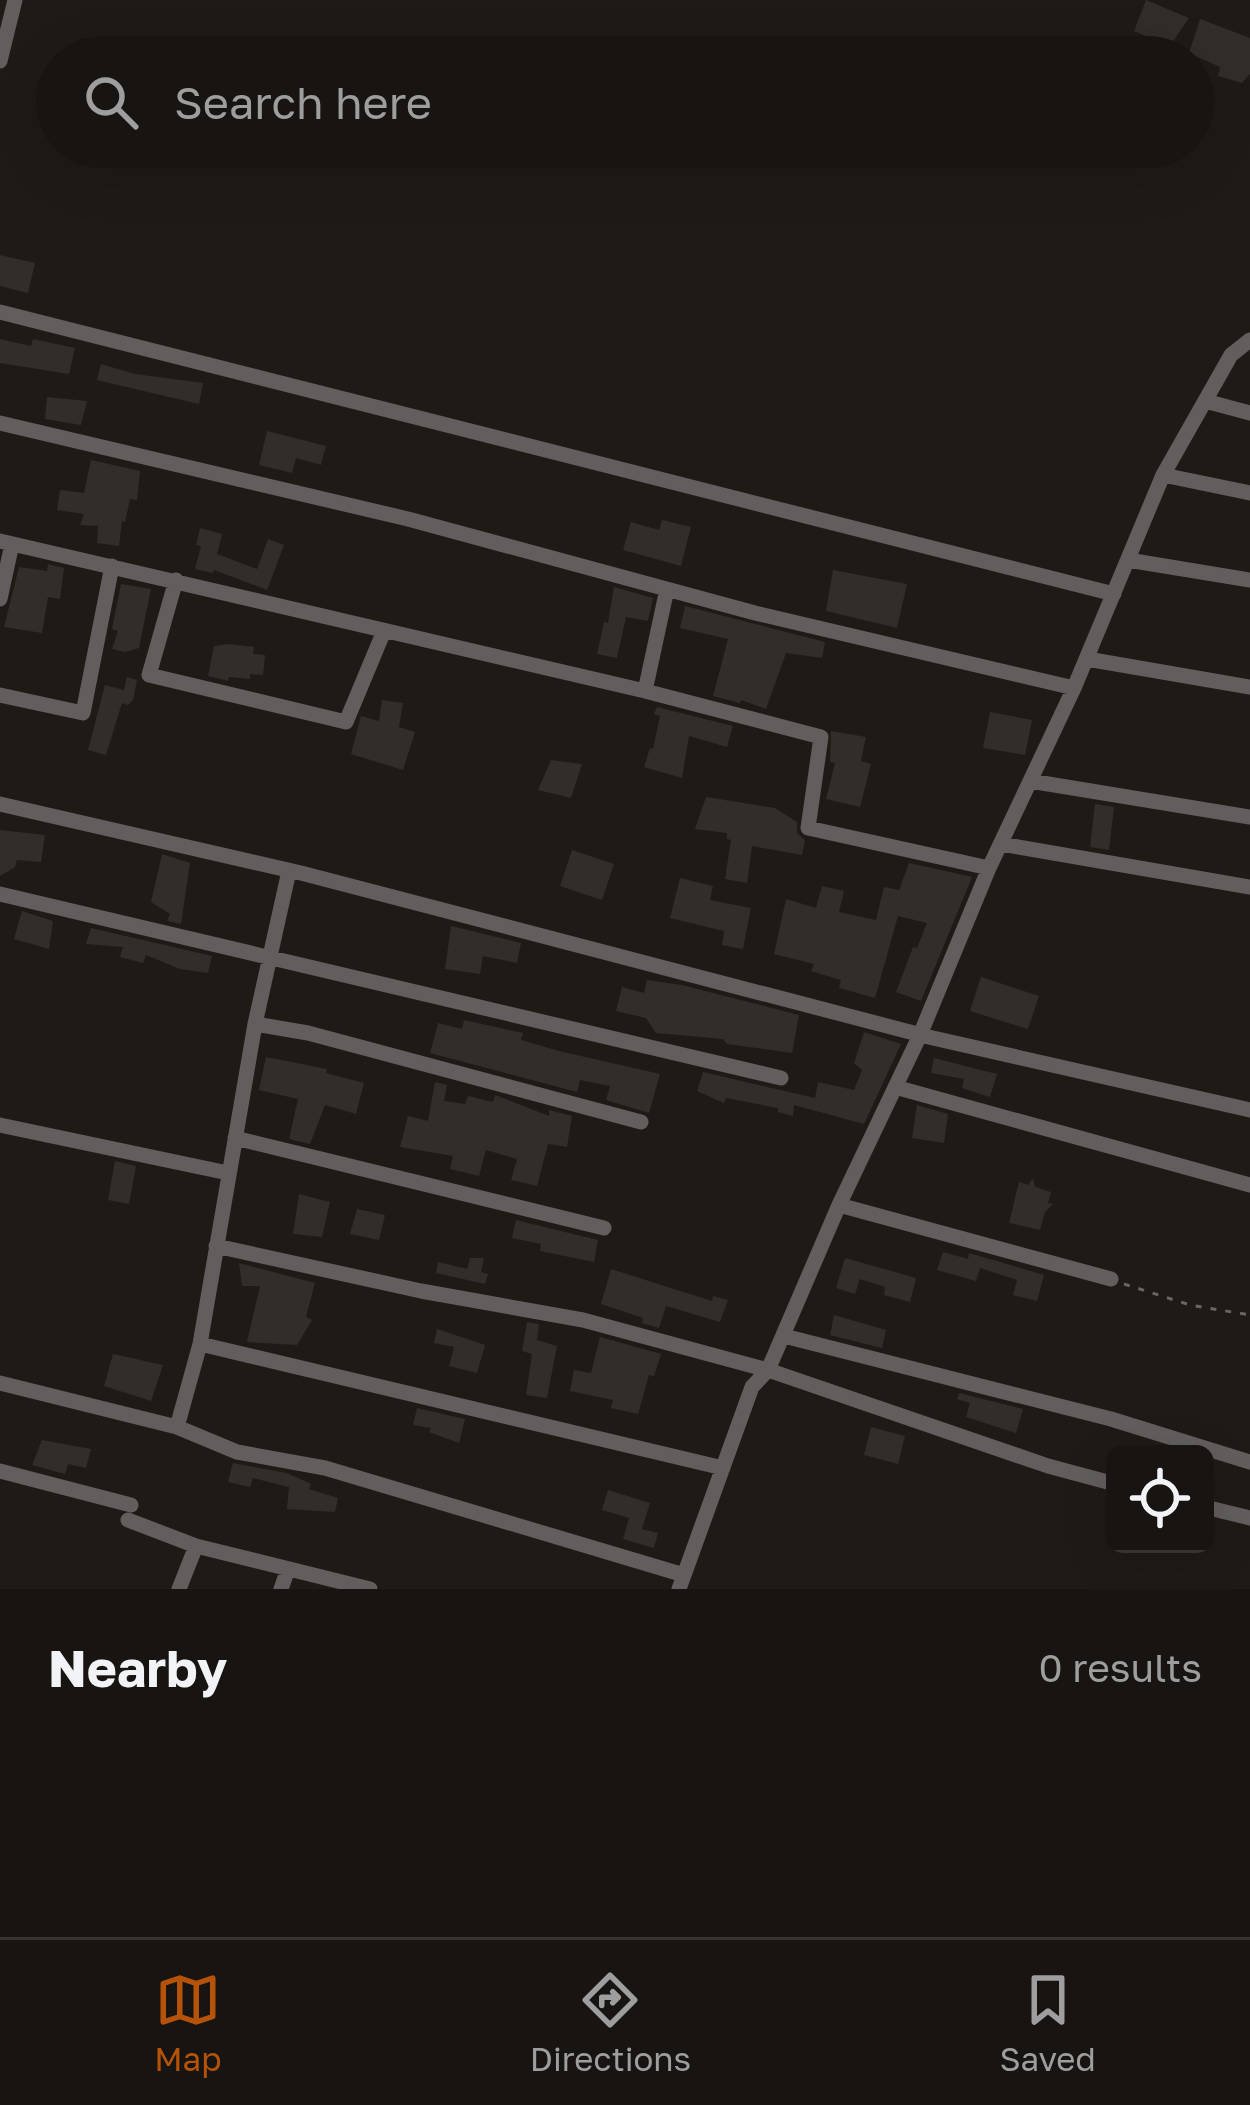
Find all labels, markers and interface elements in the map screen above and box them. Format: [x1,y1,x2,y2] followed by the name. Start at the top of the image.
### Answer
[36,36,1214,168] search box
[78,69,144,135] icon: search
[174,75,432,129] text: Search here
[1106,1445,1214,1553] map controls
[1106,1445,1214,1553] button: locate
[48,1637,227,1698] text: Nearby
[1038,1644,1202,1691] text: 0 results
[154,1967,222,2078] tab: Map
[530,1967,691,2078] tab: Directions
[999,1967,1096,2078] tab: Saved

